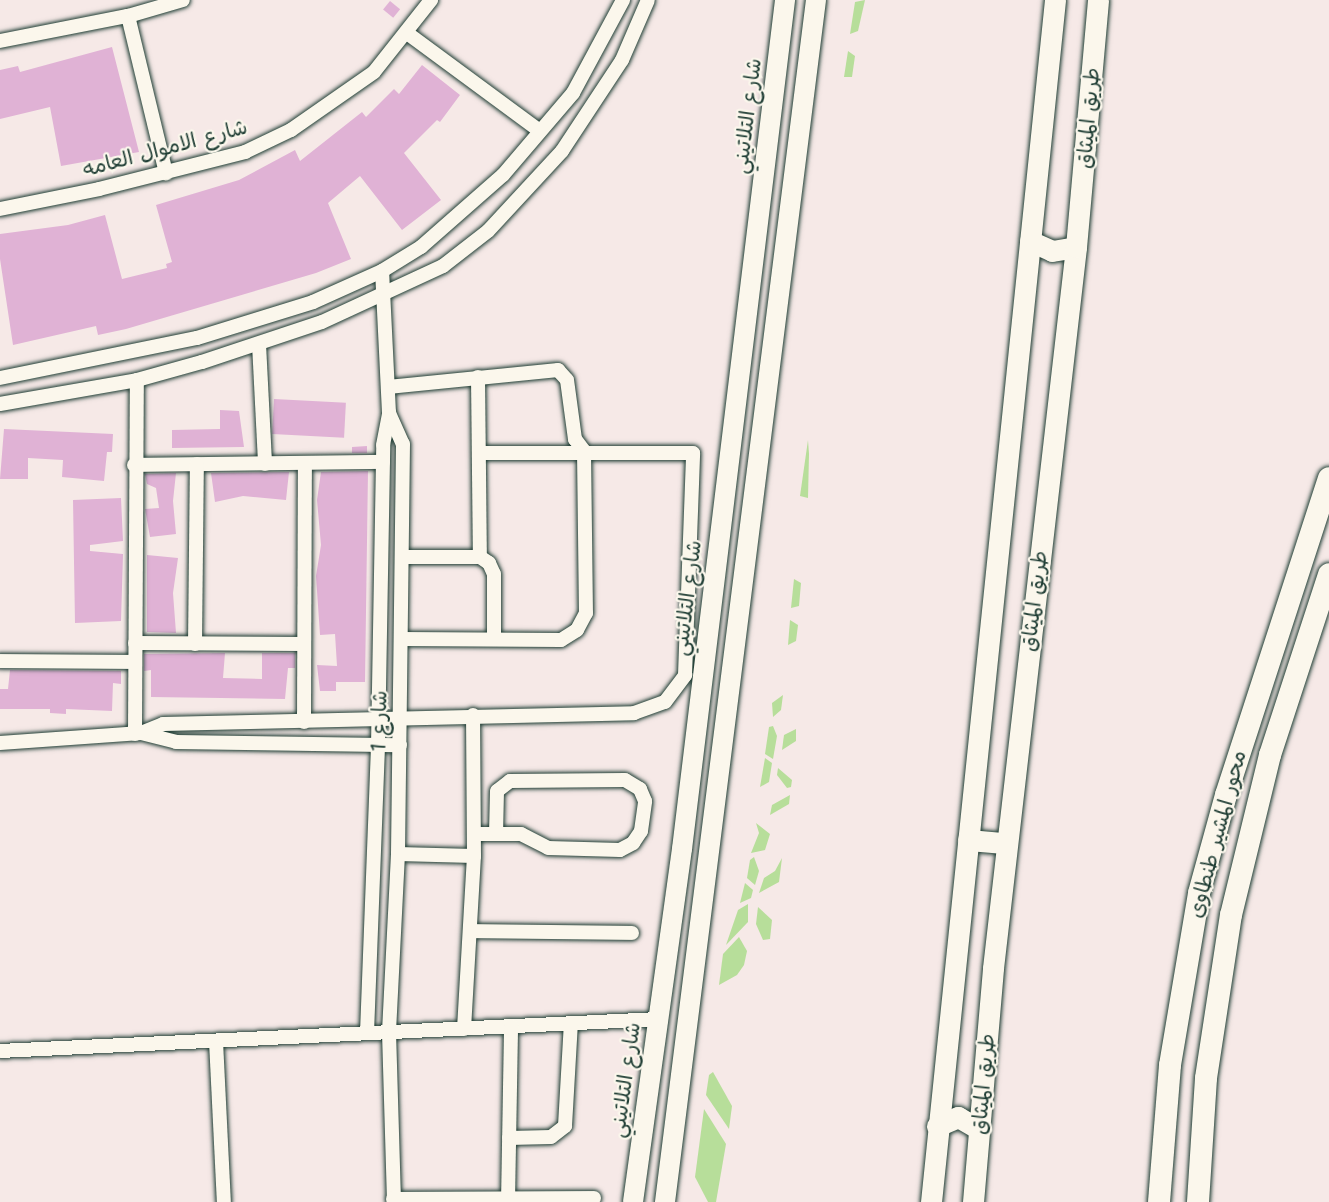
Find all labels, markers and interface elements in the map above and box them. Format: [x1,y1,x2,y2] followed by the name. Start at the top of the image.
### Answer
[727,57,767,175] street label: شارع التلاتيني
[1071,66,1105,170] street label: طريق الميثاق
[80,114,250,182] street label: شارع الاموال العامه
[667,539,707,657] street label: شارع التلاتيني
[1015,549,1053,653] street label: طريق الميثاق
[366,690,392,752] street label: شارع 1
[1183,747,1251,921] street label: محور المشير طنطاوى
[604,1021,646,1139] street label: شارع التلاتيني
[966,1032,1000,1136] street label: طريق الميثاق

